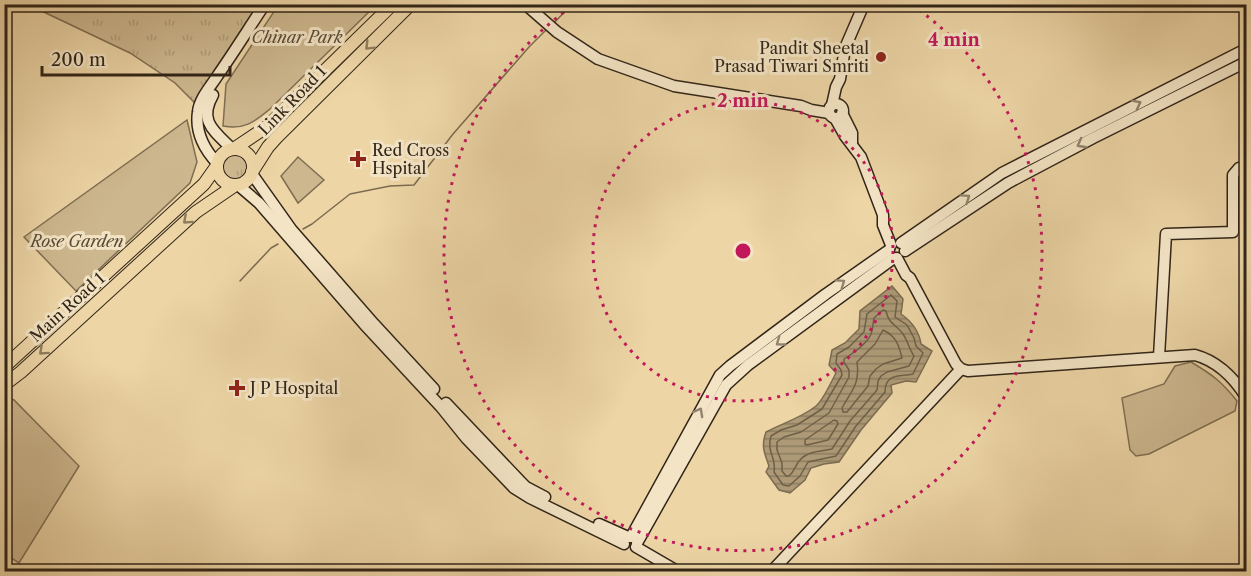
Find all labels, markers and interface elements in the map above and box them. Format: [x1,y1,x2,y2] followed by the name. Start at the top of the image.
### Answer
[251,27,343,47] park label: Chinar Park
[928,29,981,51] text: 4 min
[366,38,377,49] one-way arrow
[714,38,869,76] place label: Pandit Sheetal Prasad Tiwari Smriti
[42,39,230,77] scale bar
[51,49,106,71] text: 200 m
[874,50,888,64] marker: Pandit Sheetal Prasad Tiwari Smriti
[254,61,330,139] street label: Link Road 1
[717,90,770,112] text: 2 min
[1131,100,1142,112] one-way arrow
[1077,137,1088,148] one-way arrow
[372,140,449,178] place label: Red Cross Hspital
[349,150,367,168] marker: Red Cross Hspital
[960,194,971,205] one-way arrow
[183,213,194,224] one-way arrow
[29,231,123,251] park label: Rose Garden
[733,241,753,261] centre of rings
[25,268,109,346] street label: Main Road 1
[835,279,846,290] one-way arrow
[775,335,786,346] one-way arrow
[39,344,50,355] one-way arrow
[247,378,338,398] place label: J P Hospital
[228,379,246,397] marker: J P Hospital
[692,408,703,419] one-way arrow

